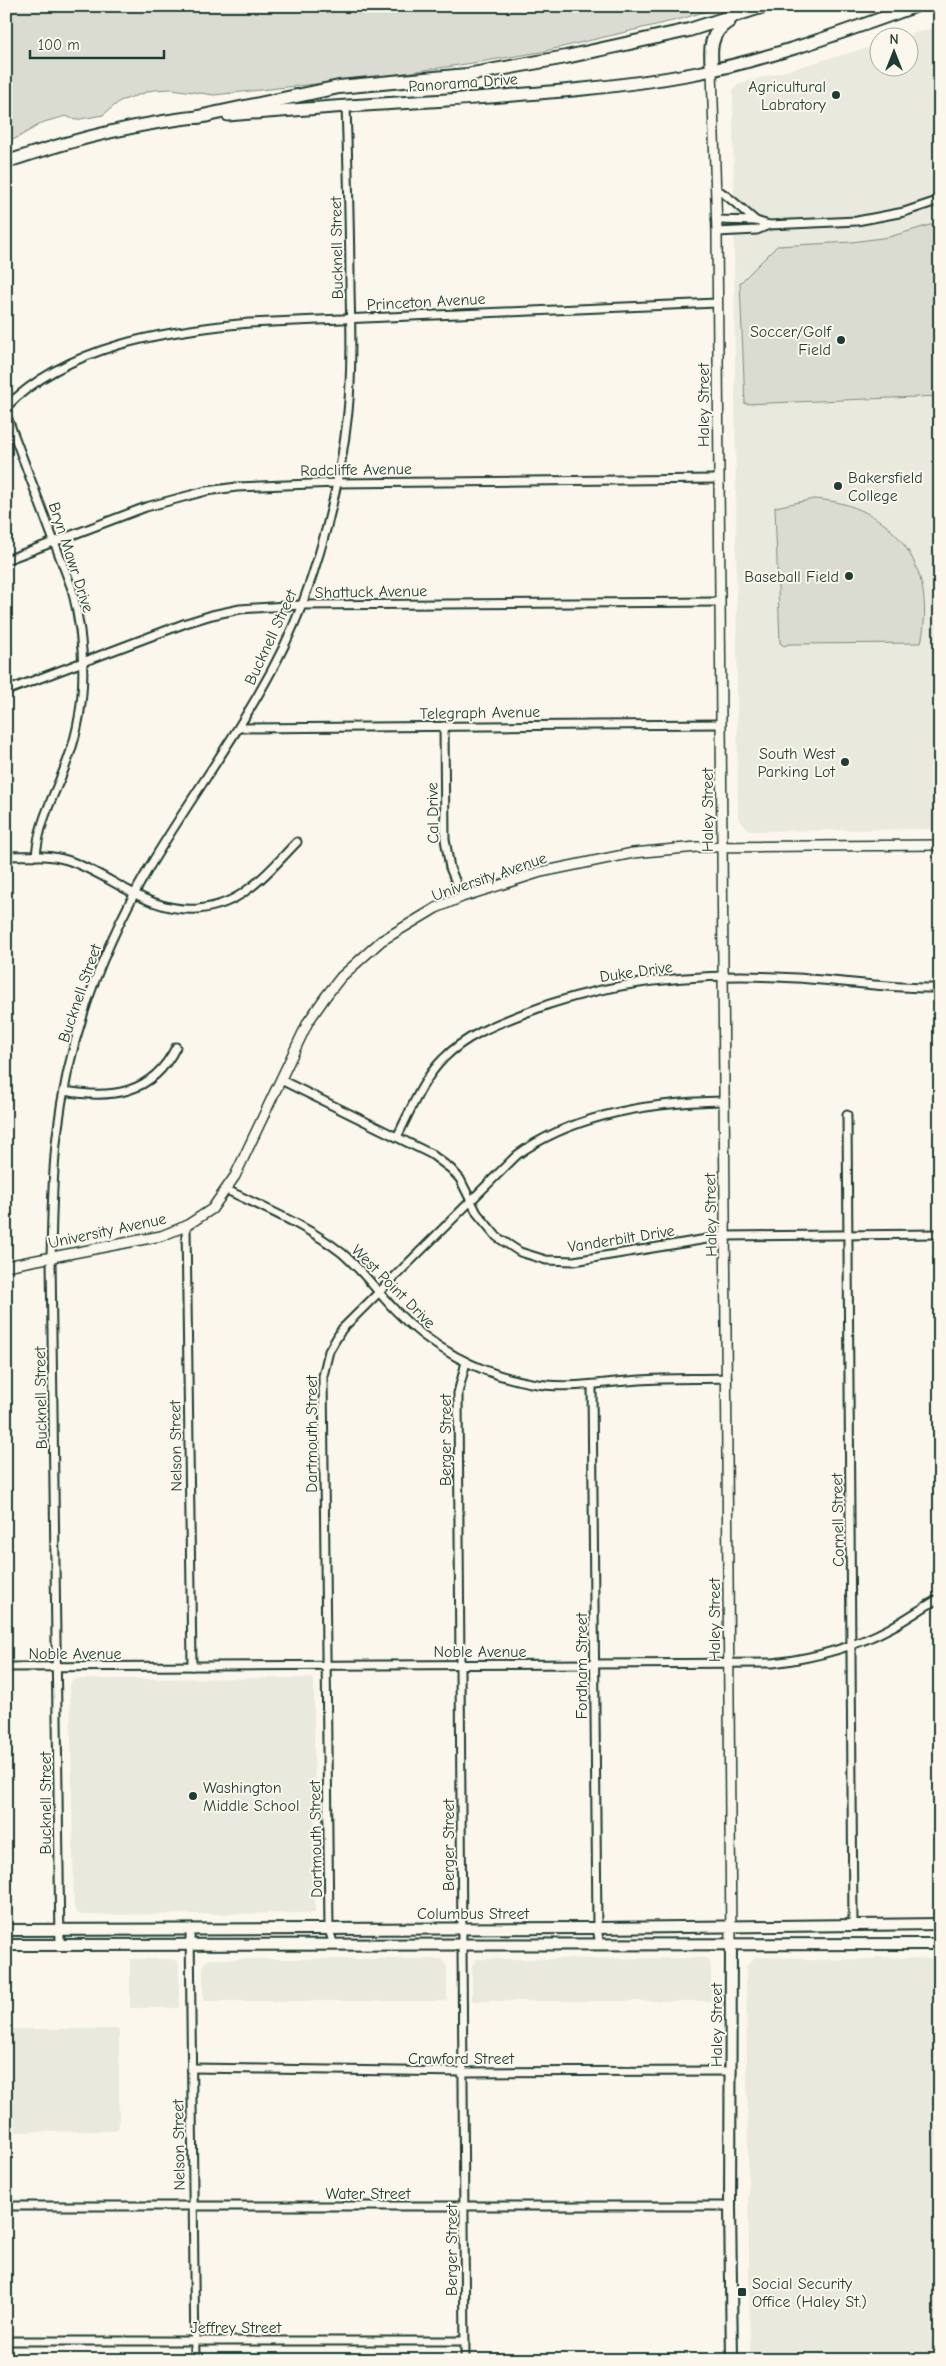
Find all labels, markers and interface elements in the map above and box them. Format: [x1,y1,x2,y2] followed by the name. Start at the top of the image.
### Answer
[30,28,164,60] scale bar
[868,28,918,78] north arrow
[889,31,899,48] text: N
[38,36,80,54] text: 100 m
[408,70,518,96] street label: Panorama Drive
[748,78,827,114] place label: Agricultural Labratory
[830,89,842,101] marker: Agricultural Labratory
[327,196,347,300] street label: Bucknell Street
[366,290,486,314] street label: Princeton Avenue
[750,323,833,359] place label: Soccer/Golf Field
[835,334,847,346] marker: Soccer/Golf Field
[695,363,713,447] street label: Haley Street
[300,460,412,480] street label: Radcliffe Avenue
[848,469,923,505] place label: Bakersfield College
[832,480,844,492] marker: Bakersfield College
[45,500,97,615] street label: Bryn Mawr Drive
[744,568,839,586] place label: Baseball Field
[843,570,855,582] marker: Baseball Field
[315,582,427,602] street label: Shattuck Avenue
[241,587,301,688] street label: Bucknell Street
[420,703,540,723] street label: Telegraph Avenue
[757,745,835,781] place label: South West Parking Lot
[839,756,851,768] marker: South West Parking Lot
[699,768,717,852] street label: Haley Street
[423,782,443,844] street label: Cal Drive
[429,849,549,905] street label: University Avenue
[55,941,105,1045] street label: Bucknell Street
[599,958,674,986] street label: Duke Drive
[701,1172,721,1257] street label: Haley Street
[46,1210,168,1252] street label: University Avenue
[567,1222,676,1256] street label: Vanderbilt Drive
[348,1241,439,1332] street label: West Point Drive
[31,1346,51,1450] street label: Bucknell Street
[303,1375,321,1493] street label: Dartmouth Street
[437,1394,455,1486] street label: Berger Street
[166,1400,186,1492] street label: Nelson Street
[828,1472,848,1567] street label: Cornell Street
[706,1578,724,1662] street label: Haley Street
[573,1612,591,1719] street label: Fordham Street
[433,1643,527,1661] street label: Noble Avenue
[28,1645,122,1663] street label: Noble Avenue
[37,1751,55,1854] street label: Bucknell Street
[203,1779,299,1815] place label: Washington Middle School
[306,1780,326,1898] street label: Dartmouth Street
[187,1790,199,1802] marker: Washington Middle School
[440,1799,458,1891] street label: Berger Street
[417,1905,529,1923] street label: Columbus Street
[708,1983,726,2067] street label: Haley Street
[408,2050,514,2068] street label: Crawford Street
[169,2099,189,2191] street label: Nelson Street
[326,2185,411,2203] street label: Water Street
[443,2204,461,2296] street label: Berger Street
[752,2275,867,2311] place label: Social Security Office (Haley St.)
[736,2286,748,2298] marker: Social Security Office (Haley St.)
[191,2319,282,2337] street label: Jeffrey Street

